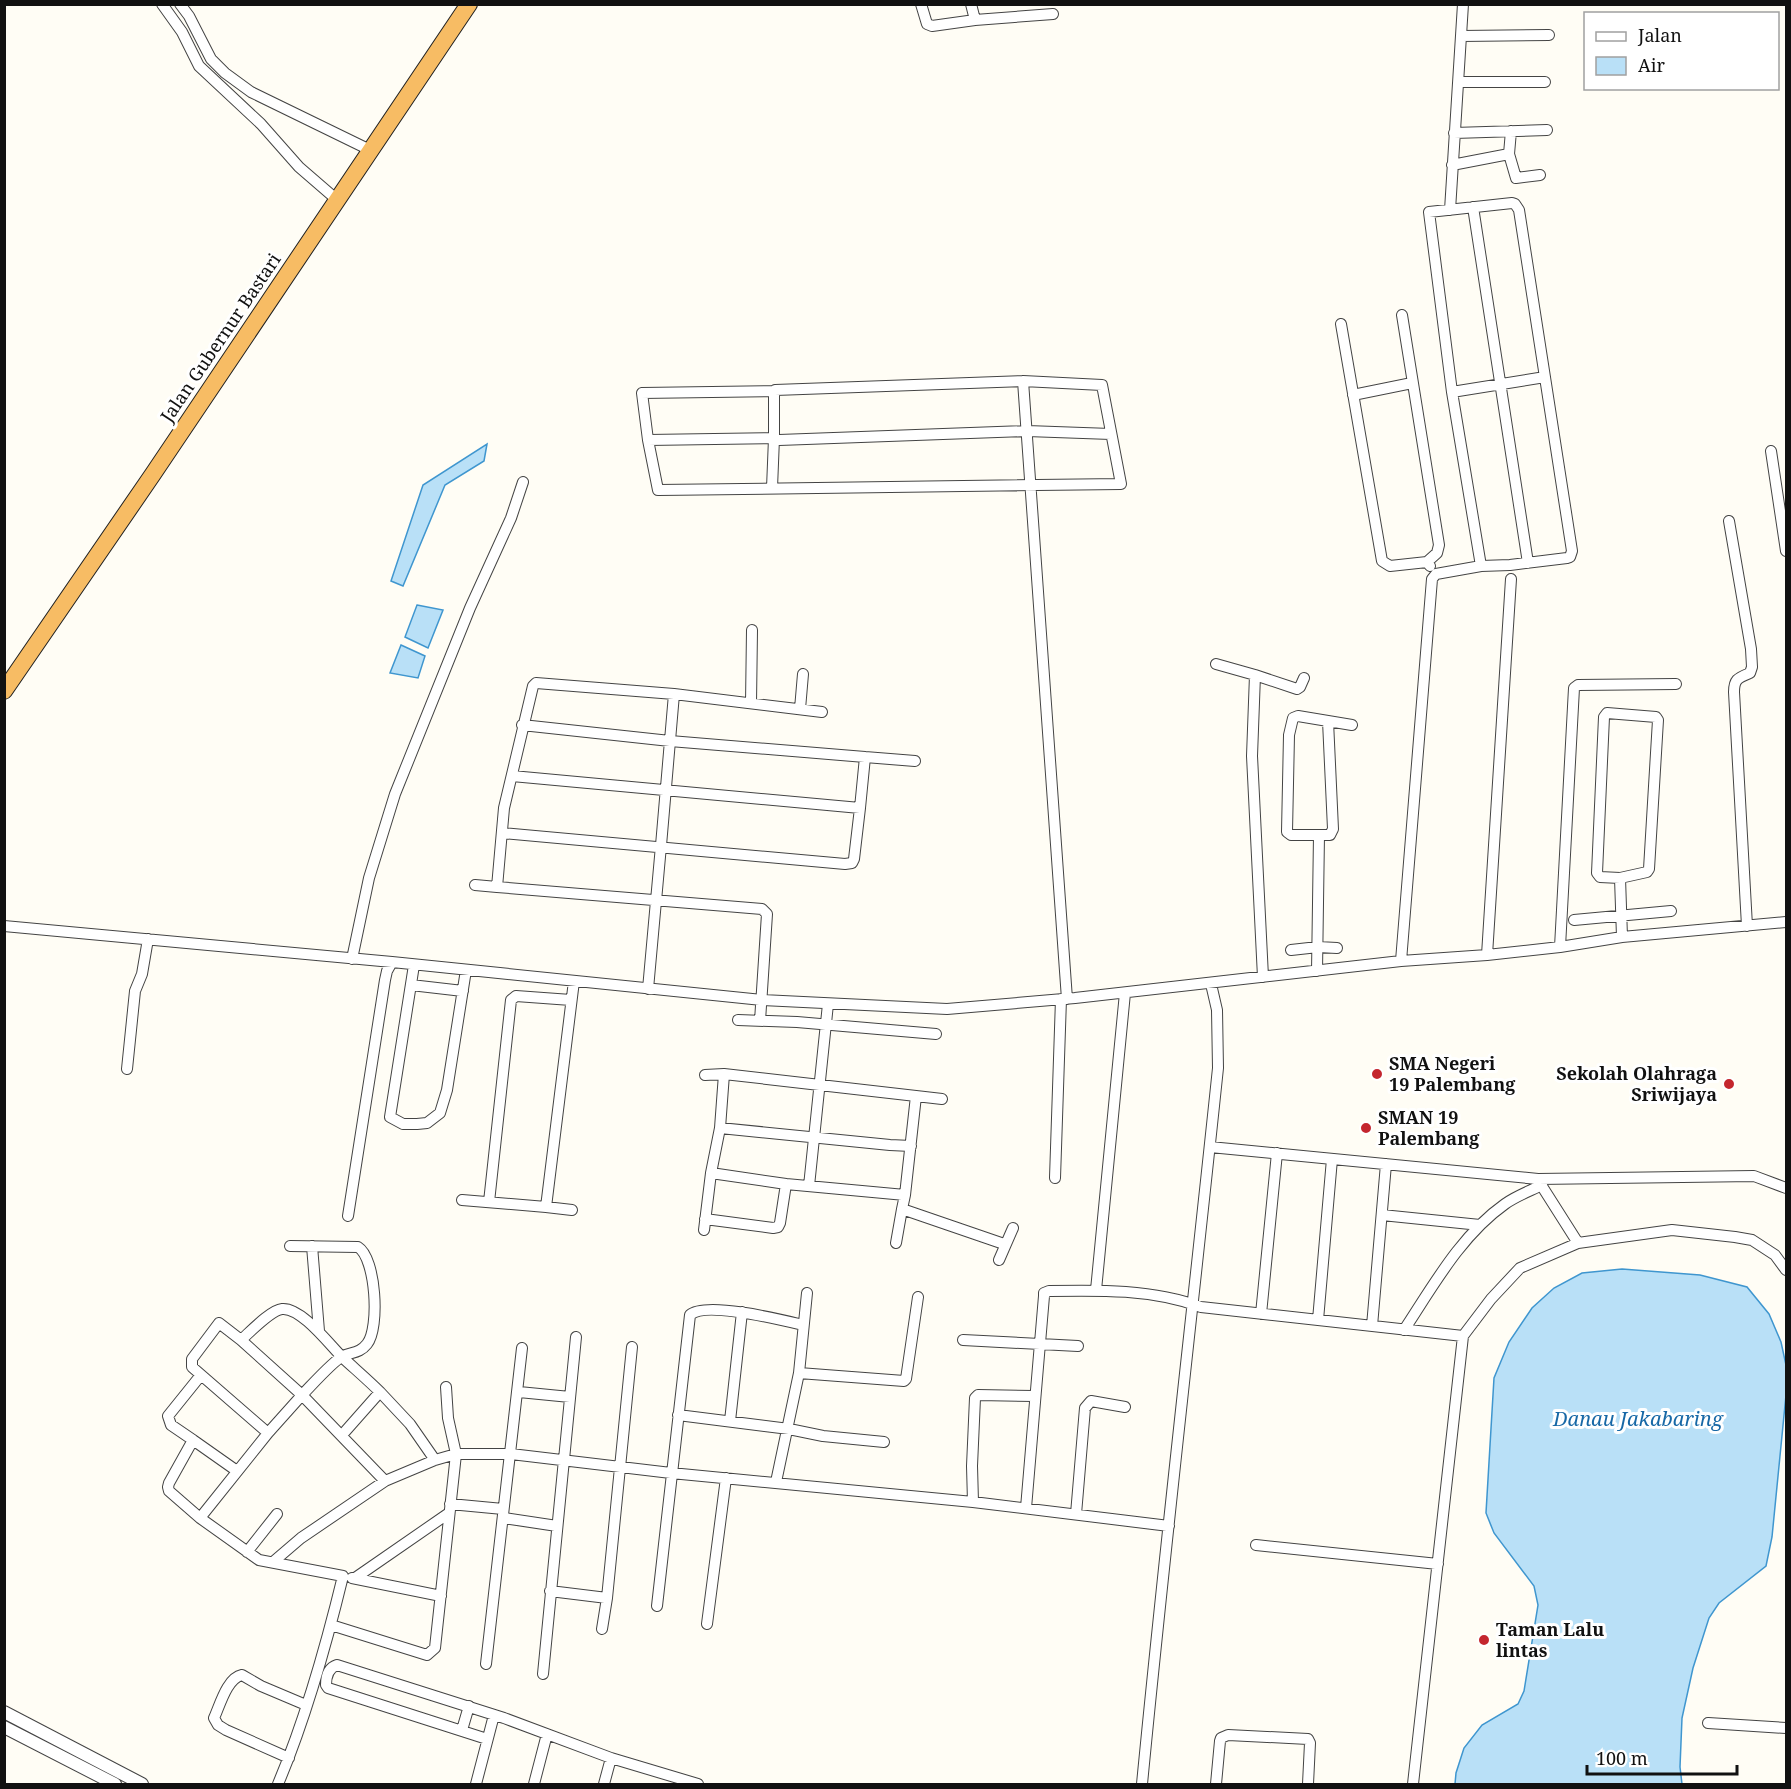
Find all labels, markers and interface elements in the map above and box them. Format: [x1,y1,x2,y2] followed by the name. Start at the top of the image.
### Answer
[1584,12,1779,90] legend
[1637,23,1682,47] text: Jalan
[1638,53,1665,77] text: Air
[154,248,286,427] street label: Jalan Gubernur Bastari
[1389,1051,1516,1096] place label: SMA Negeri 19 Palembang
[1556,1061,1717,1106] place label: Sekolah Olahraga Sriwijaya
[1370,1067,1384,1081] marker: SMA Negeri 19 Palembang
[1722,1077,1736,1091] marker: Sekolah Olahraga Sriwijaya
[1378,1105,1480,1150] place label: SMAN 19 Palembang
[1359,1121,1373,1135] marker: SMAN 19 Palembang
[1552,1405,1724,1432] water label: Danau Jakabaring
[1496,1617,1604,1662] place label: Taman Lalu lintas
[1477,1633,1491,1647] marker: Taman Lalu lintas
[1587,1738,1737,1776] scale bar
[1596,1746,1648,1770] text: 100 m

